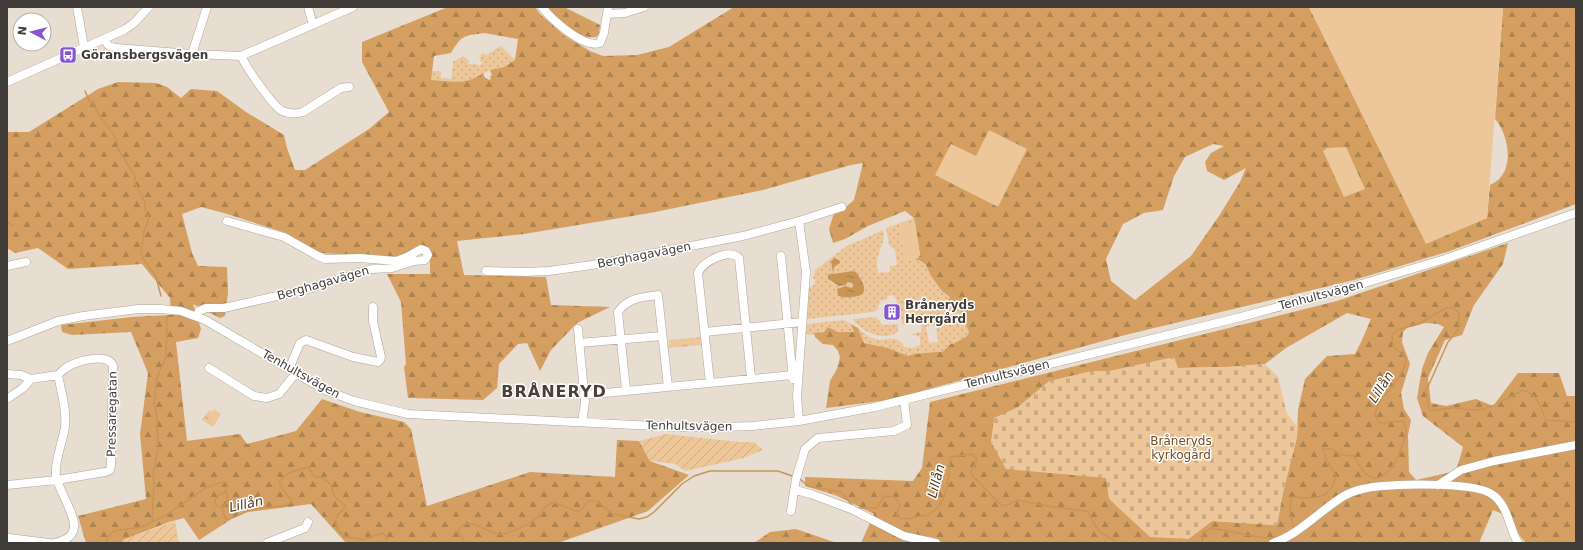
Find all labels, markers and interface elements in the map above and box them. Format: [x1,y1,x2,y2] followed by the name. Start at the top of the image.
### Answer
[12,12,52,52] north arrow
[16,25,30,36] text: N
[58,45,78,65] bus stop icon: Göransbergsvägen
[81,48,208,62] place label: Göransbergsvägen
[596,239,692,271] street label: Berghagavägen
[275,263,371,303] street label: Berghagavägen
[1276,277,1365,313] street label: Tenhultsvägen
[905,298,974,326] place label: Bråneryds Herrgård
[882,302,902,322] building icon: Bråneryds Herrgård
[259,346,342,401] street label: Tenhultsvägen
[962,357,1051,392] street label: Tenhultsvägen
[1365,369,1397,405] water label: Lillån
[104,371,120,457] street label: Pressaregatan
[501,382,607,401] district label: BRÅNERYD
[644,418,733,434] street label: Tenhultsvägen
[1150,434,1212,462] park label: Bråneryds kyrkogård
[924,462,948,500] water label: Lillån
[228,493,264,515] water label: Lillån

